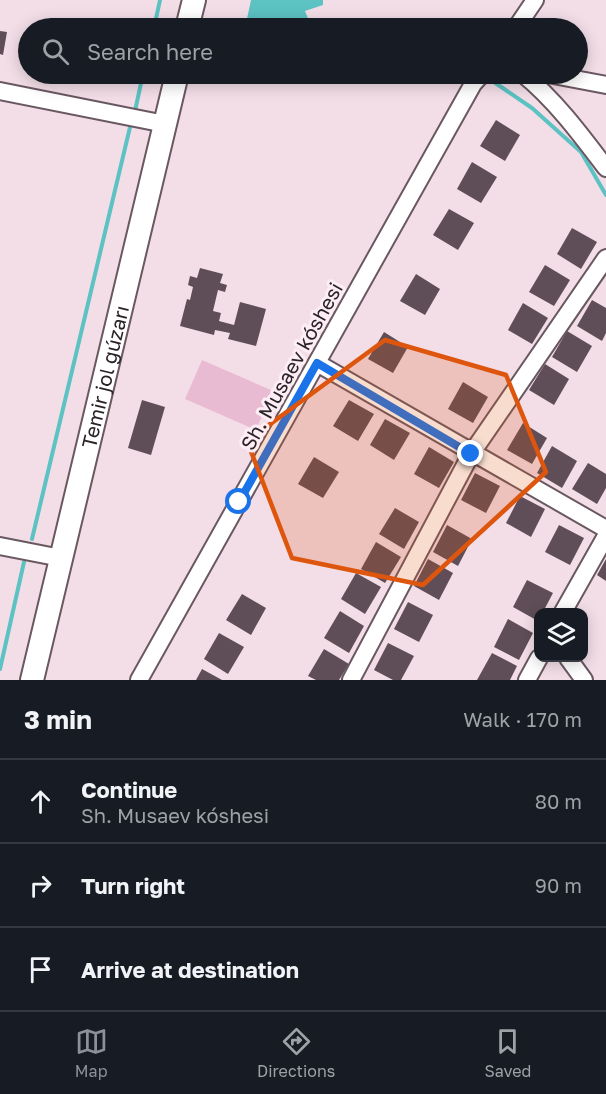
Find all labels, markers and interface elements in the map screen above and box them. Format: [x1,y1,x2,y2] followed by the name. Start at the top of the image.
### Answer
[18,18,588,84] search box
[39,35,72,68] icon: search
[87,38,213,65] text: Search here
[235,278,347,454] street label: Sh. Musaev kóshesi
[76,303,133,450] street label: Temir jol gúzarı
[457,440,483,466] route end
[225,488,251,514] route start
[534,608,588,662] map controls
[534,608,588,662] button: layers
[24,704,92,735] text: 3 min
[463,707,582,731] text: Walk · 170 m
[81,776,177,803] text: Continue
[24,785,57,818] icon: ahead
[535,789,582,813] text: 80 m
[81,803,269,827] text: Sh. Musaev kóshesi
[24,869,57,902] icon: right
[81,872,185,899] text: Turn right
[535,873,582,897] text: 90 m
[24,953,57,986] icon: arrive
[81,956,299,983] text: Arrive at destination
[75,1025,108,1081] tab: Map
[257,1025,335,1081] tab: Directions
[485,1025,531,1081] tab: Saved

